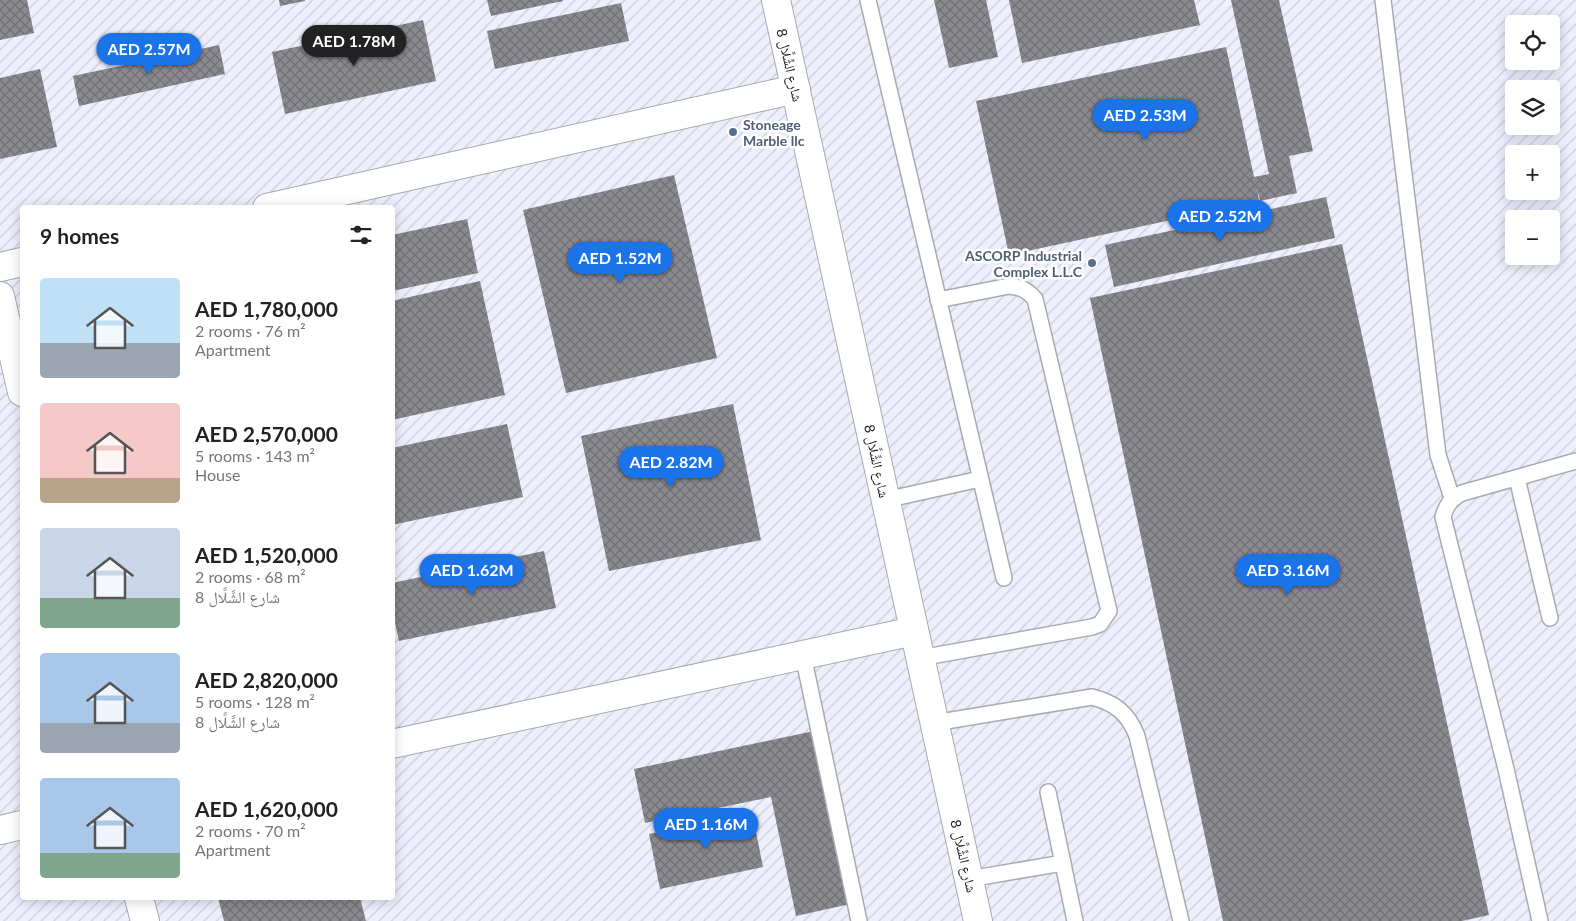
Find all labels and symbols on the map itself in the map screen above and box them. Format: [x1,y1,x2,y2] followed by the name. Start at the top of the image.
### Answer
[297,24,411,67] pin: AED 1.78M
[771,27,807,104] street label: شارع الشَّلَّال 8
[92,32,206,75] pin: AED 2.57M
[1088,98,1202,141] pin: AED 2.53M
[743,116,805,149] place label: Stoneage Marble llc
[727,126,739,138] marker: Stoneage Marble llc
[1163,200,1277,242] pin: AED 2.52M
[563,242,677,284] pin: AED 1.52M
[964,247,1083,280] place label: ASCORP Industrial Complex L.L.C
[1086,257,1098,269] marker: ASCORP Industrial Complex L.L.C
[859,423,893,500] street label: شارع الشَّلَّال 8
[614,446,728,488] pin: AED 2.82M
[415,554,529,596] pin: AED 1.62M
[1231,554,1345,596] pin: AED 3.16M
[649,808,763,850] pin: AED 1.16M
[945,818,981,895] street label: شارع الشَّلَّال 8

